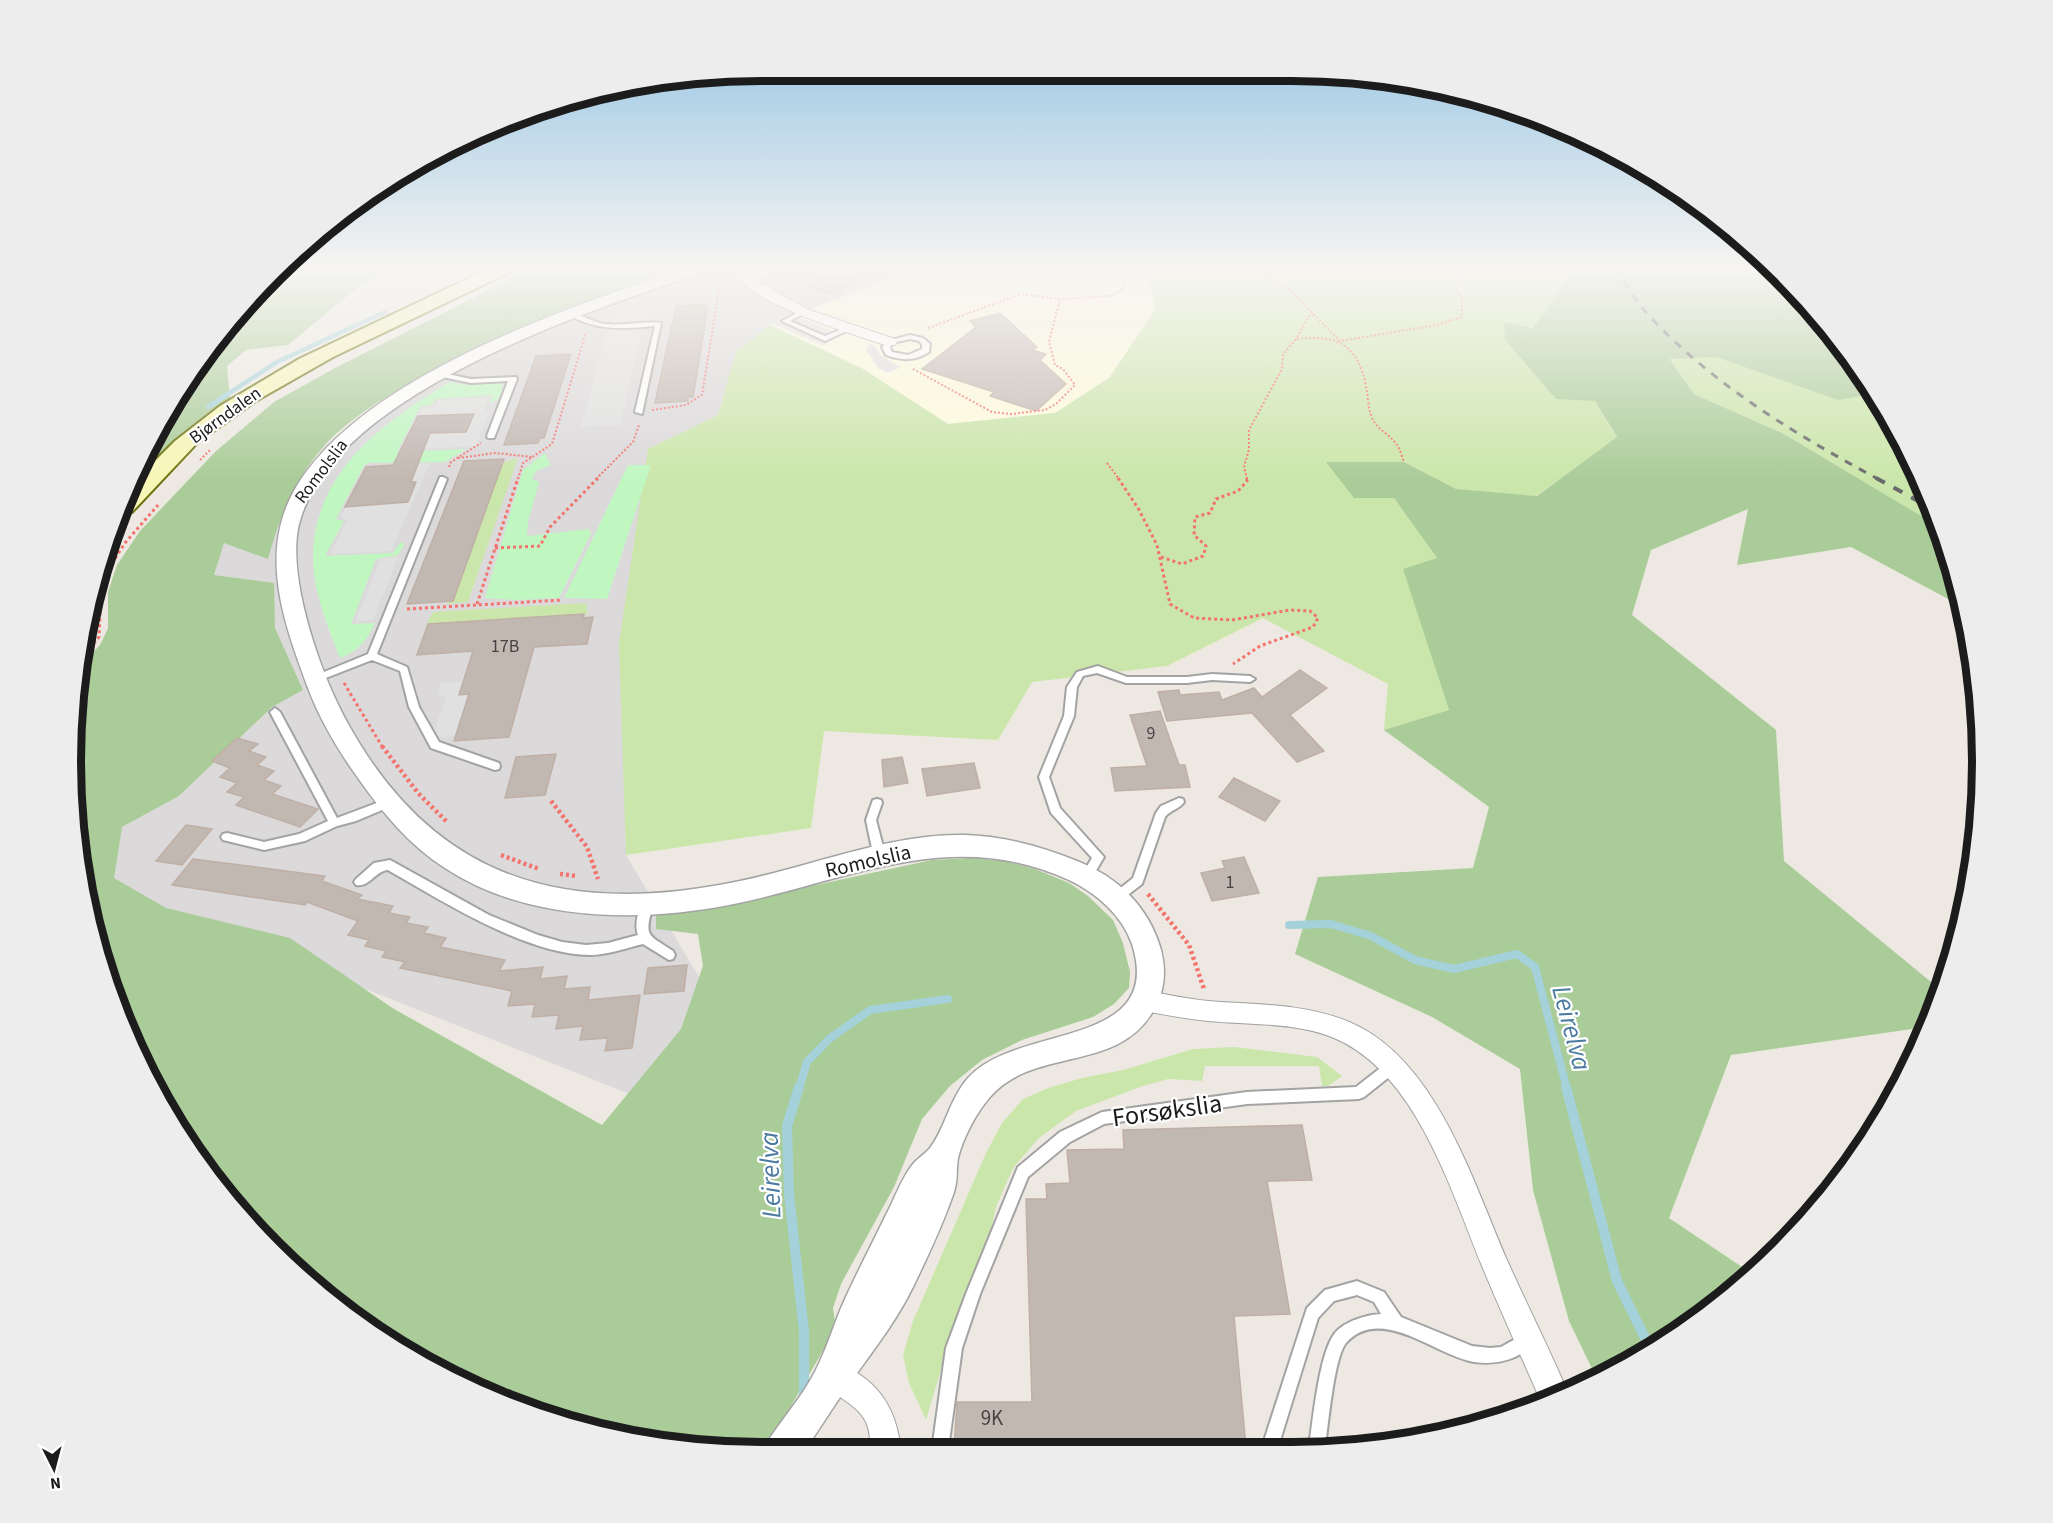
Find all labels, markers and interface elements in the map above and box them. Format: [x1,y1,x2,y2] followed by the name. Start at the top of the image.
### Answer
[184,381,266,450] street label: Bjørndalen
[289,434,354,509] street label: Romolslia
[491,634,519,659] house number: 17B
[1147,721,1156,746] house number: 9
[822,837,914,885] street label: Romolslia
[1226,870,1234,895] house number: 1
[1541,981,1602,1075] water label: Leirelva
[1110,1084,1224,1136] street label: Forsøkslia
[750,1131,791,1219] water label: Leirelva
[981,1403,1004,1433] house number: 9K
[24,1439,84,1499] north arrow
[49,1471,62,1494] text: N

